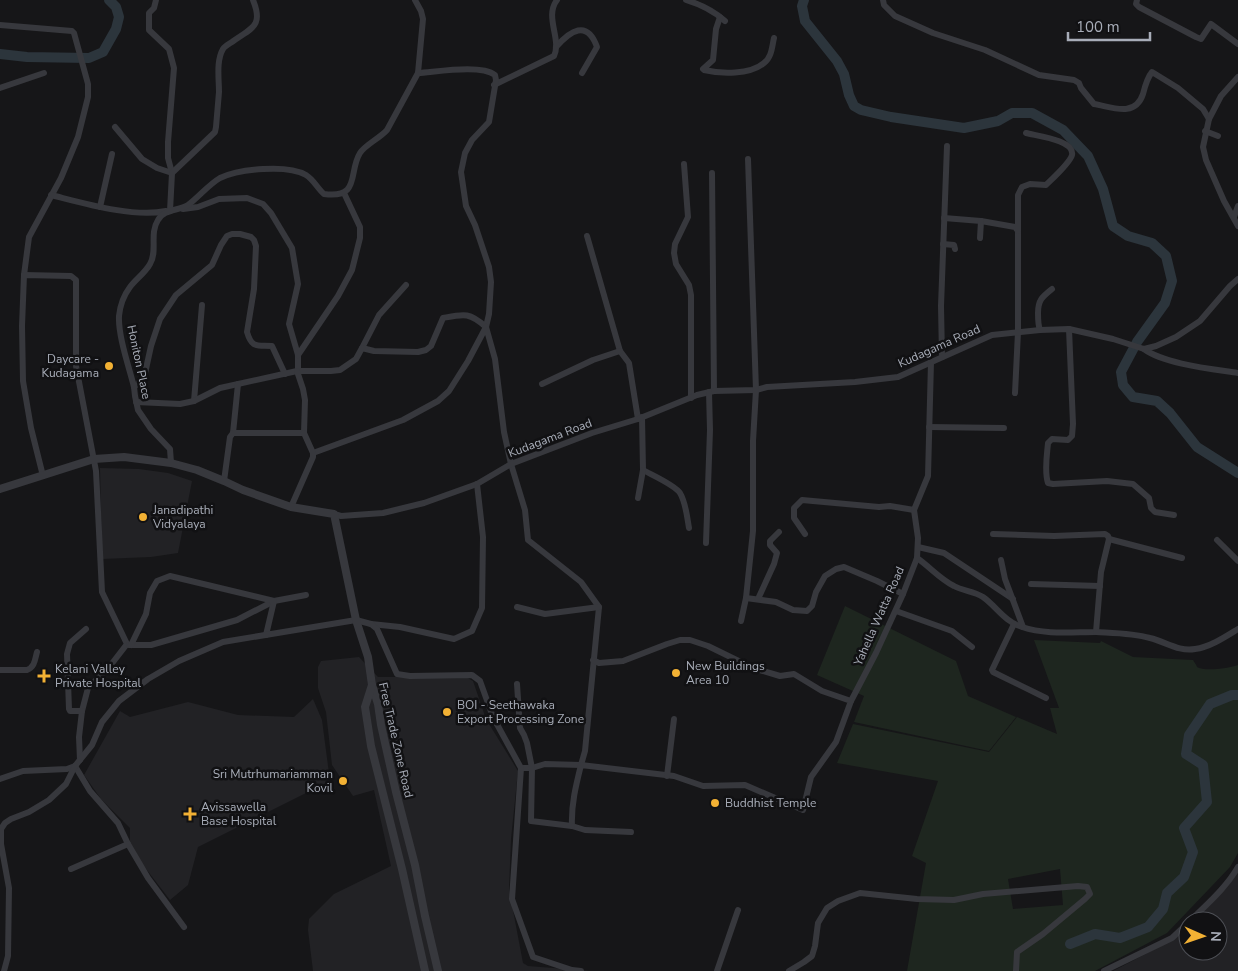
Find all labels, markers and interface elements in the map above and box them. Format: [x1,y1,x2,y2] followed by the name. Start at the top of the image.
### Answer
[1068,10,1150,42] scale bar
[1076,17,1120,37] text: 100 m
[895,321,983,371] street label: Kudagama Road
[123,323,155,401] street label: Honiton Place
[42,351,99,381] place label: Daycare - Kudagama
[103,360,115,372] marker: Daycare - Kudagama
[506,415,594,461] street label: Kudagama Road
[152,502,213,532] place label: Janadipathi Vidyalaya
[137,511,149,523] marker: Janadipathi Vidyalaya
[850,564,908,669] street label: Yahella Watta Road
[686,658,765,688] place label: New Buildings Area 10
[55,661,142,691] place label: Kelani Valley Private Hospital
[670,667,682,679] marker: New Buildings Area 10
[37,669,51,683] marker: Kelani Valley Private Hospital
[375,681,417,799] street label: Free Trade Zone Road
[457,697,584,727] place label: BOI - Seethawaka Export Processing Zone
[441,706,453,718] marker: BOI - Seethawaka Export Processing Zone
[213,766,333,796] place label: Sri Mutrhumariamman Kovil
[337,775,349,787] marker: Sri Mutrhumariamman Kovil
[725,795,816,811] place label: Buddhist Temple
[709,797,721,809] marker: Buddhist Temple
[201,799,277,829] place label: Avissawella Base Hospital
[183,807,197,821] marker: Avissawella Base Hospital
[1178,911,1228,961] north arrow
[1206,931,1225,942] text: N

